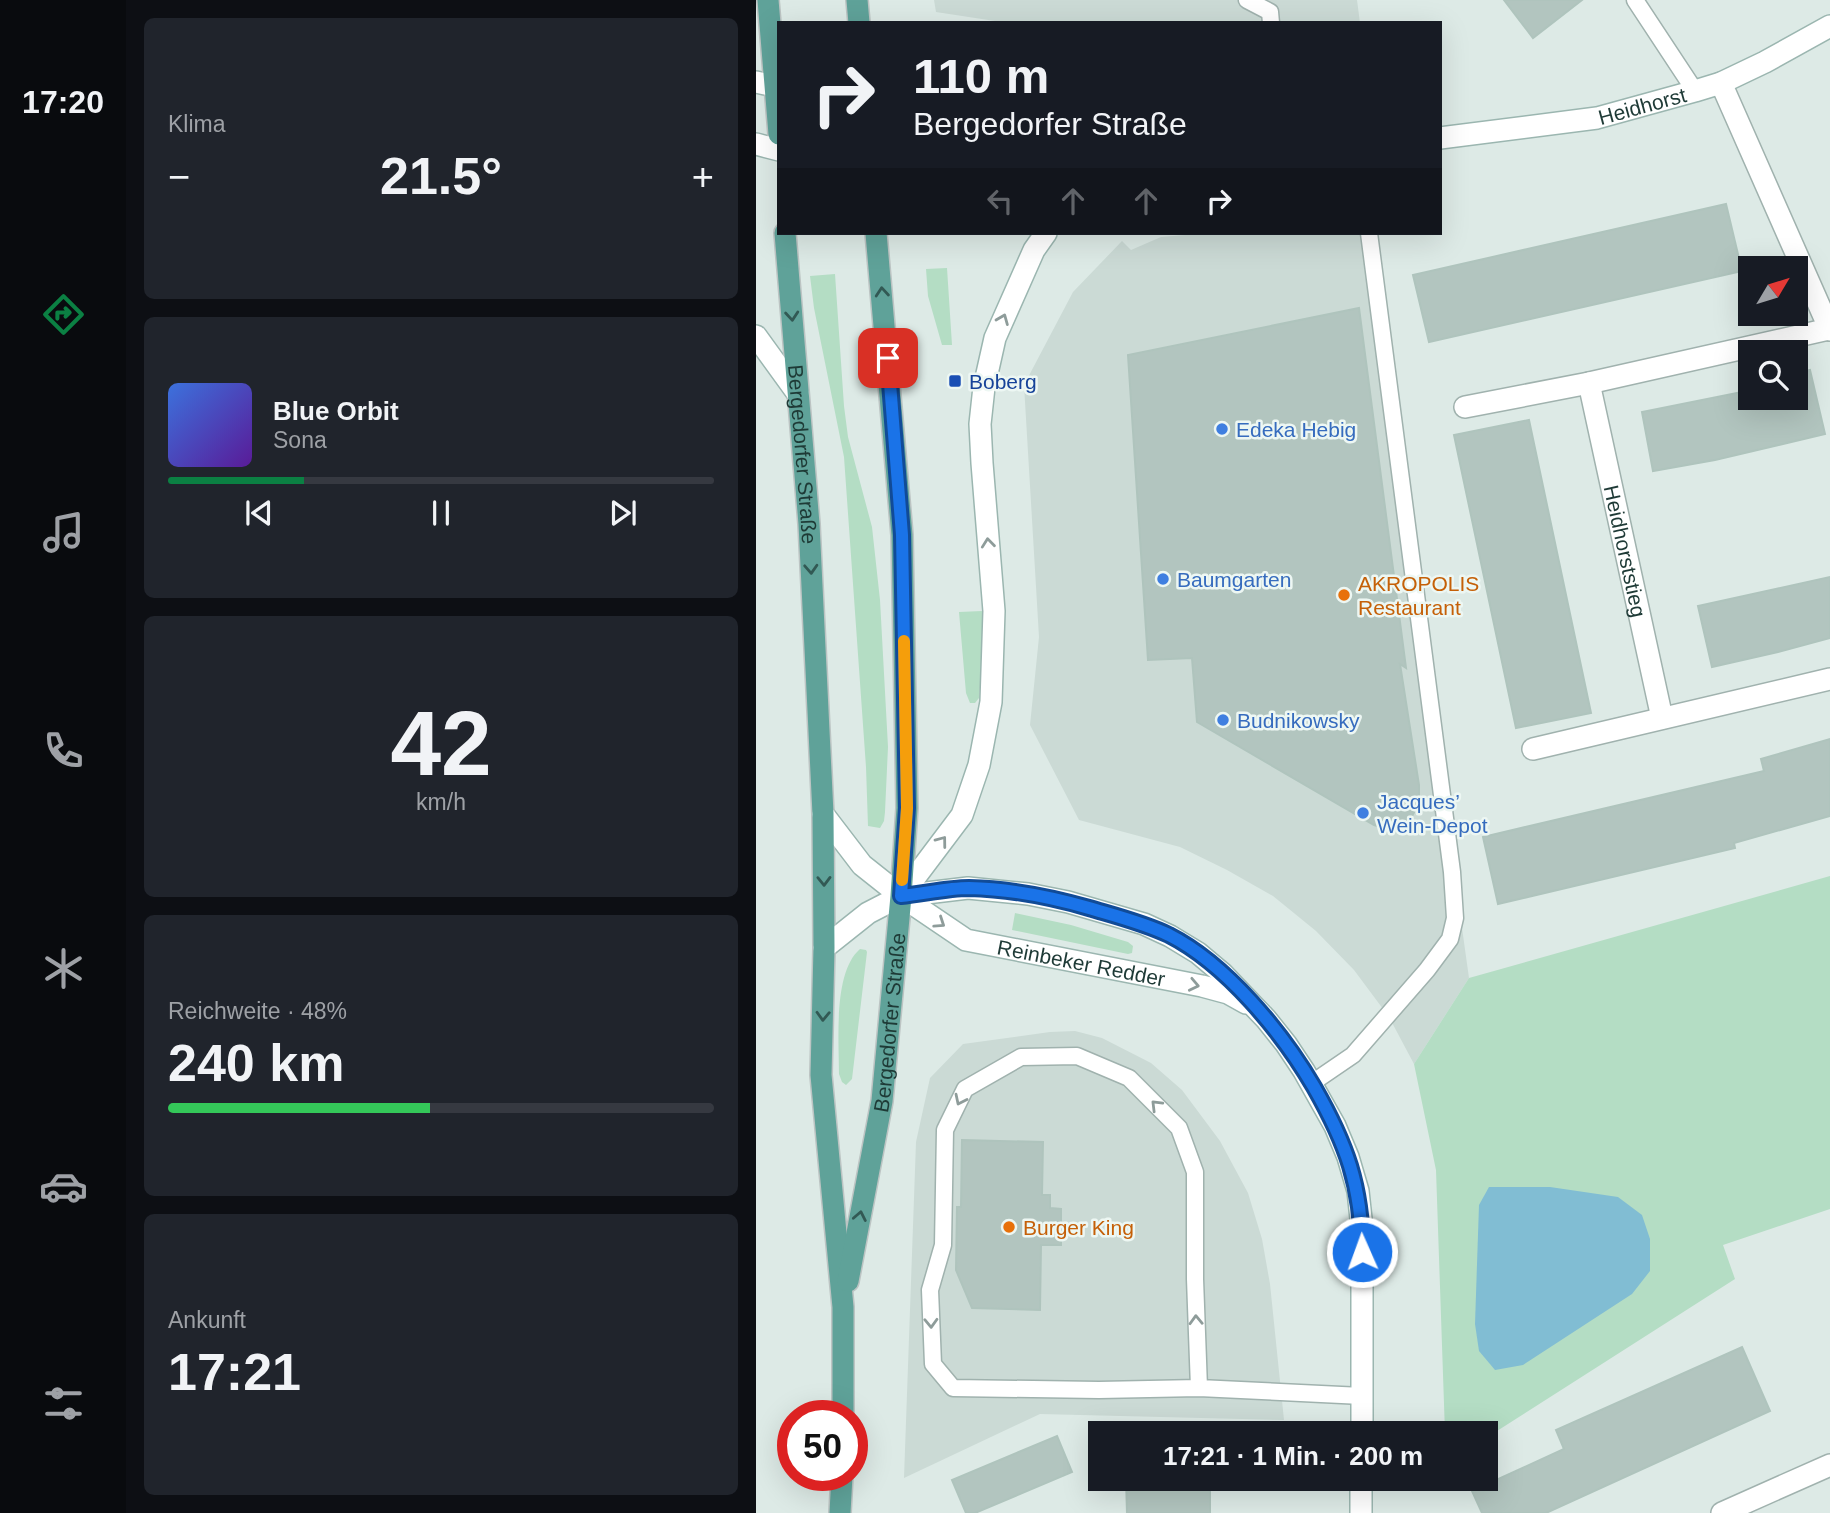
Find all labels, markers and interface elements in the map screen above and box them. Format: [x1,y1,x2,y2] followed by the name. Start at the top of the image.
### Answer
[798,49,889,140] icon: right
[913,49,1049,103] text: 110 m
[1596,83,1689,129] street label: Heidhorst
[22,84,104,120] text: 17:20
[913,106,1187,142] text: Bergedorfer Straße
[168,111,226,137] text: Klima
[380,147,502,205] text: 21.5°
[168,156,190,198] text: −
[692,156,714,198] text: +
[981,182,1019,220] icon: left
[1054,182,1092,220] icon: ahead
[1127,182,1165,220] icon: ahead
[1200,182,1238,220] icon: right
[1738,256,1808,326] north arrow
[1738,256,1808,410] map controls
[875,286,890,297] one-way arrow
[39,290,88,339] icon: directions
[784,311,799,322] one-way arrow
[995,314,1009,326] one-way arrow
[858,328,918,388] pin
[869,339,907,377] icon: arrive
[1738,340,1808,410] button: search
[784,364,821,544] street label: Bergedorfer Straße
[969,370,1037,393] place label: Boberg
[947,373,963,389] marker: Boberg
[273,396,399,426] text: Blue Orbit
[1236,418,1356,441] place label: Edeka Hebig
[1214,421,1230,437] marker: Edeka Hebig
[273,427,327,453] text: Sona
[1600,483,1651,619] street label: Heidhorststieg
[240,494,278,532] icon: previous
[422,494,460,532] icon: pause
[604,494,642,532] icon: next
[39,508,88,557] icon: music
[981,537,996,548] one-way arrow
[803,564,818,575] one-way arrow
[1177,568,1291,591] place label: Baumgarten
[1155,571,1171,587] marker: Baumgarten
[1358,572,1479,619] place label: AKROPOLIS Restaurant
[1336,587,1352,603] marker: AKROPOLIS Restaurant
[390,693,492,794] text: 42
[1237,709,1360,732] place label: Budnikowsky
[1215,712,1231,728] marker: Budnikowsky
[39,726,88,775] icon: phone
[416,789,466,815] text: km/h
[1377,790,1488,837] place label: Jacques’ Wein-Depot
[1355,805,1371,821] marker: Jacques’ Wein-Depot
[934,837,946,849] one-way arrow
[816,876,831,887] one-way arrow
[933,915,946,928] one-way arrow
[869,932,909,1114] street label: Bergedorfer Straße
[995,935,1167,990] street label: Reinbeker Redder
[39,944,88,993] icon: climate
[1188,976,1200,991] one-way arrow
[168,998,347,1024] text: Reichweite · 48%
[815,1011,830,1022] one-way arrow
[168,1034,344,1092] text: 240 km
[954,1093,968,1106] one-way arrow
[1151,1101,1164,1114] one-way arrow
[39,1162,88,1211] icon: car
[852,1210,867,1222] one-way arrow
[1325,1215,1399,1289] position arrow
[1023,1216,1134,1239] place label: Burger King
[1001,1219,1017,1235] marker: Burger King
[168,1307,246,1333] text: Ankunft
[1189,1314,1204,1325] one-way arrow
[924,1318,939,1329] one-way arrow
[168,1343,301,1401] text: 17:21
[39,1379,88,1428] icon: filters
[777,1400,868,1491] speed limit sign: 50
[1163,1441,1423,1471] text: 17:21 · 1 Min. · 200 m

